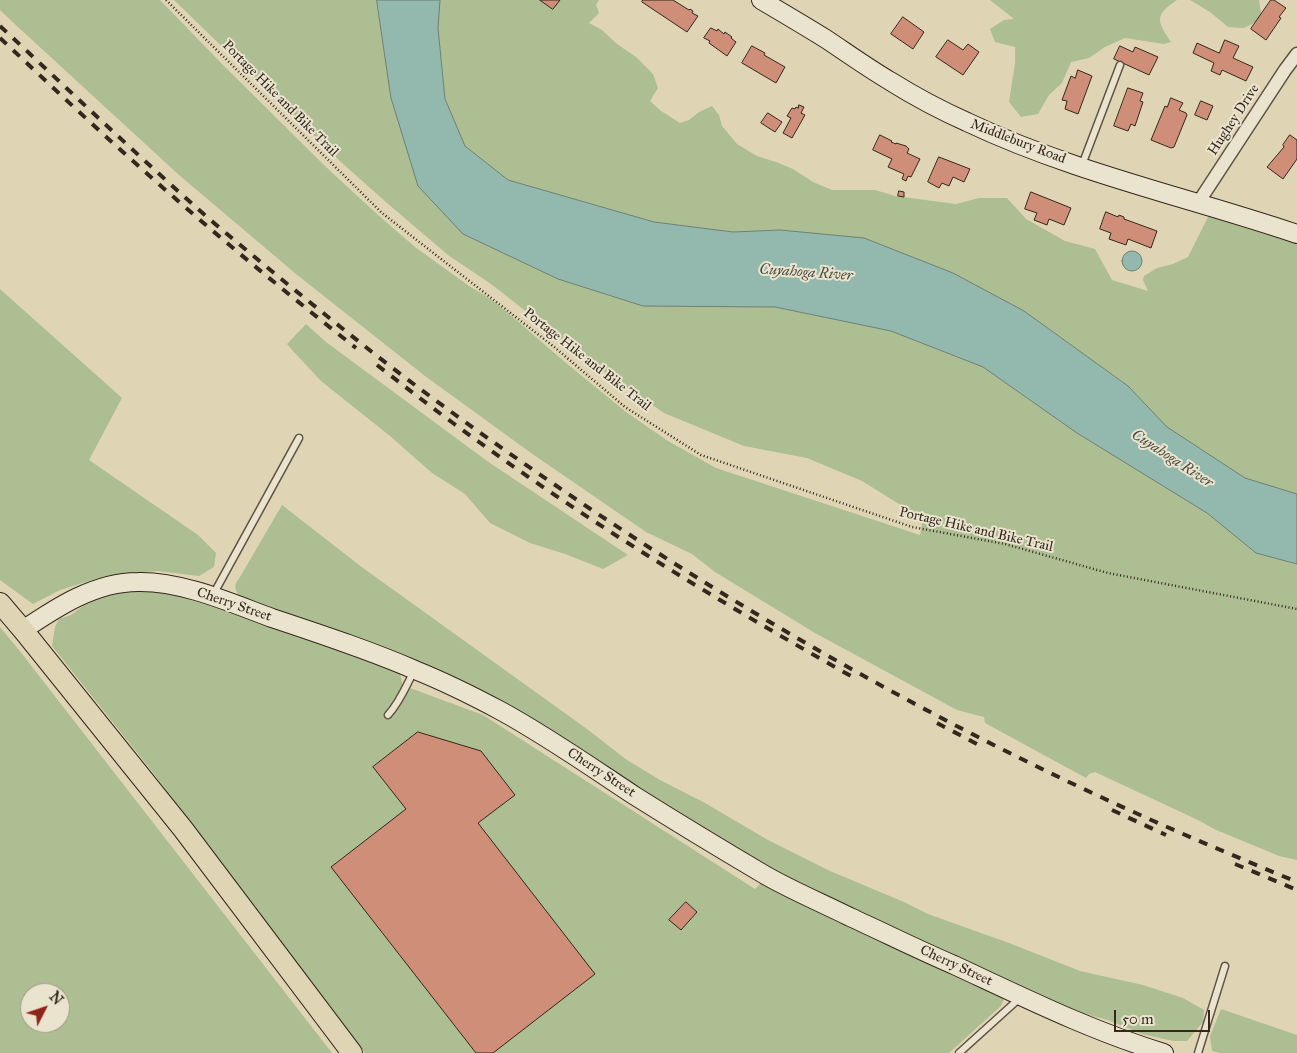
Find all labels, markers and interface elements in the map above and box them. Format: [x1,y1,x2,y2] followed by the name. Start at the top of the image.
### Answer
[218,37,342,161] street label: Portage Hike and Bike Trail
[1205,81,1263,159] street label: Hughey Drive
[968,116,1068,168] street label: Middlebury Road
[759,261,853,285] water label: Cuyahoga River
[520,305,654,415] street label: Portage Hike and Bike Trail
[1128,426,1216,492] water label: Cuyahoga River
[897,504,1055,556] street label: Portage Hike and Bike Trail
[194,584,274,626] street label: Cherry Street
[564,745,638,801] street label: Cherry Street
[917,942,995,990] street label: Cherry Street
[20,983,70,1033] north arrow
[46,988,66,1009] text: N
[1117,1000,1213,1032] scale bar
[1122,1010,1154,1028] text: 50 m

